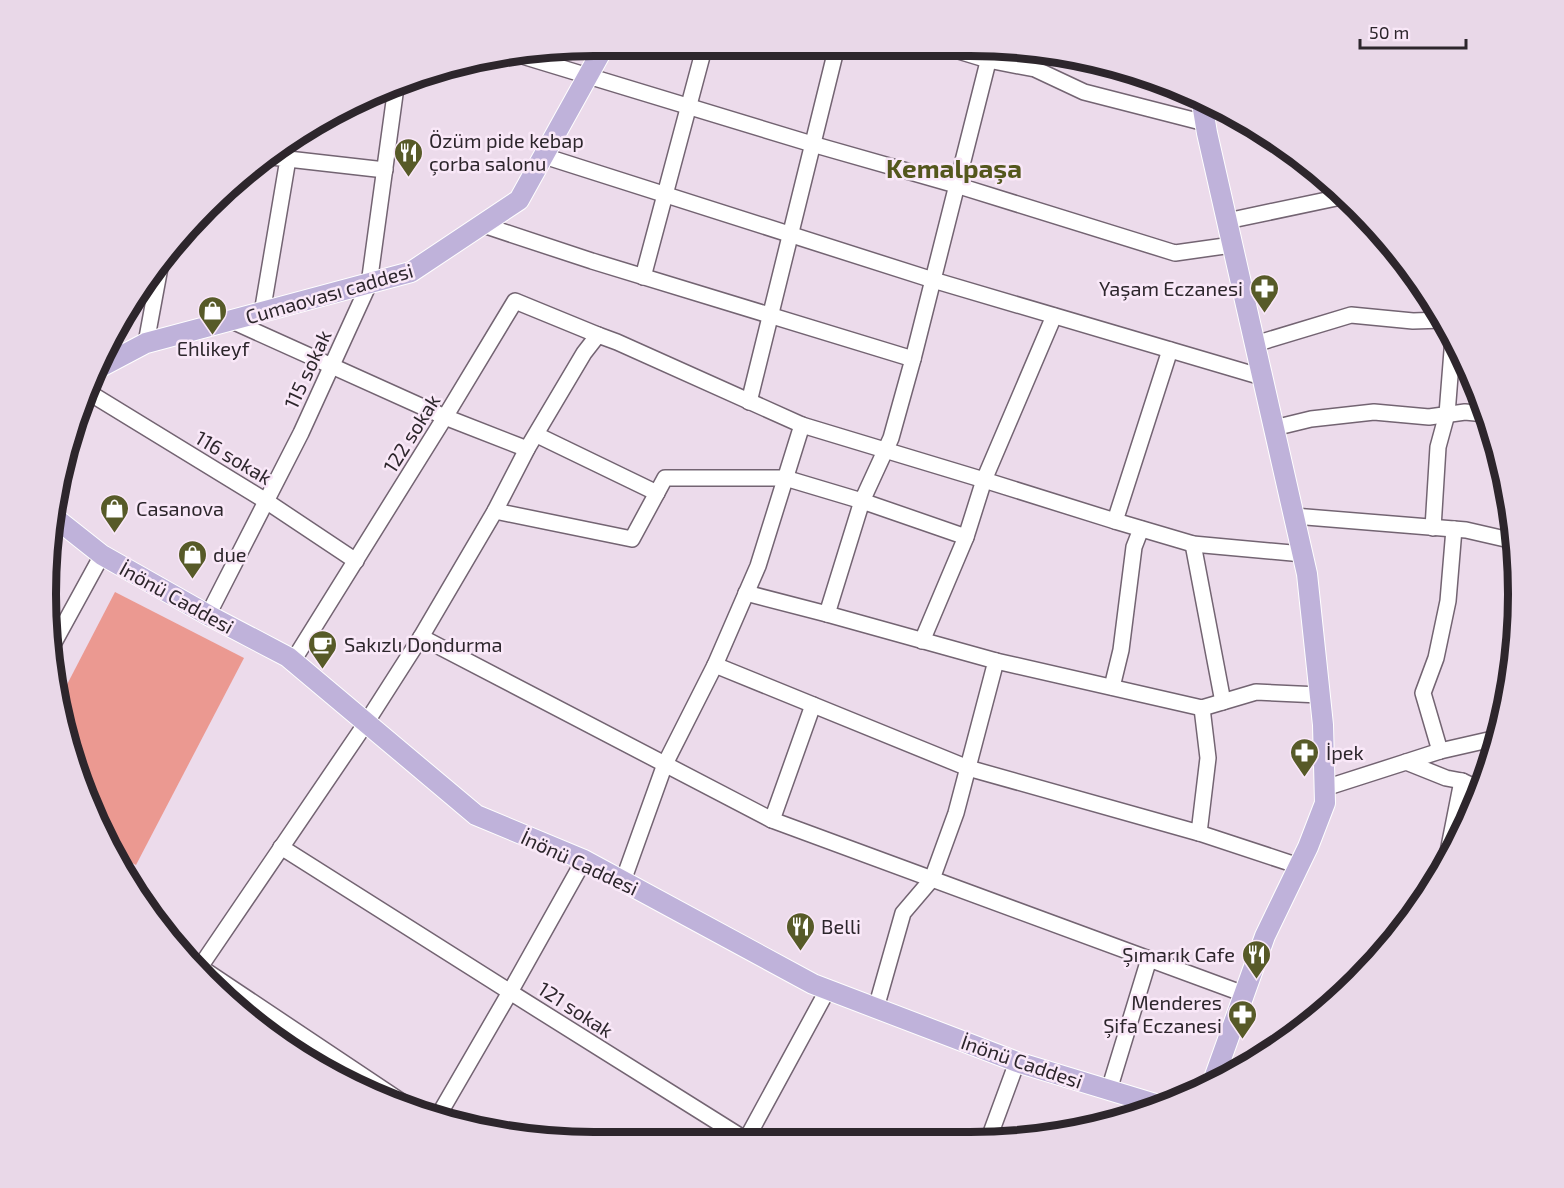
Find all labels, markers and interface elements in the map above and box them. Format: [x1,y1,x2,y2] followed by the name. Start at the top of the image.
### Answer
[1360,12,1466,50] scale bar
[1369,21,1409,43] text: 50 m
[429,128,584,176] place label: Özüm pide kebap çorba salonu
[392,136,424,178] restaurant icon: Özüm pide kebap çorba salonu
[886,152,1022,185] district label: Kemalpaşa
[242,258,416,328] street label: Cumaovası caddesi
[1248,272,1280,314] pharmacy icon: Yaşam Eczanesi
[1099,276,1243,301] place label: Yaşam Eczanesi
[197,294,229,336] shop icon: Ehlikeyf
[278,326,336,412] street label: 115 sokak
[177,336,250,360] place label: Ehlikeyf
[378,389,444,477] street label: 122 sokak
[192,425,276,489] street label: 116 sokak
[99,492,131,534] shop icon: Casanova
[136,496,224,520] place label: Casanova
[176,538,208,580] shop icon: due
[213,542,247,566] place label: due
[116,556,238,638] street label: İnönü Caddesi
[307,628,339,670] cafe icon: Sakızlı Dondurma
[344,632,503,656] place label: Sakızlı Dondurma
[1289,736,1321,778] pharmacy icon: İpek
[1326,740,1364,764] place label: İpek
[517,824,643,900] street label: İnönü Caddesi
[784,910,816,952] restaurant icon: Belli
[821,914,861,938] place label: Belli
[1240,938,1272,980] restaurant icon: Şımarık Cafe
[1122,942,1235,967] place label: Şımarık Cafe
[534,976,618,1042] street label: 121 sokak
[1103,990,1222,1038] place label: Menderes Şifa Eczanesi
[1227,998,1259,1040] pharmacy icon: Menderes Şifa Eczanesi
[958,1029,1086,1093] street label: İnönü Caddesi

